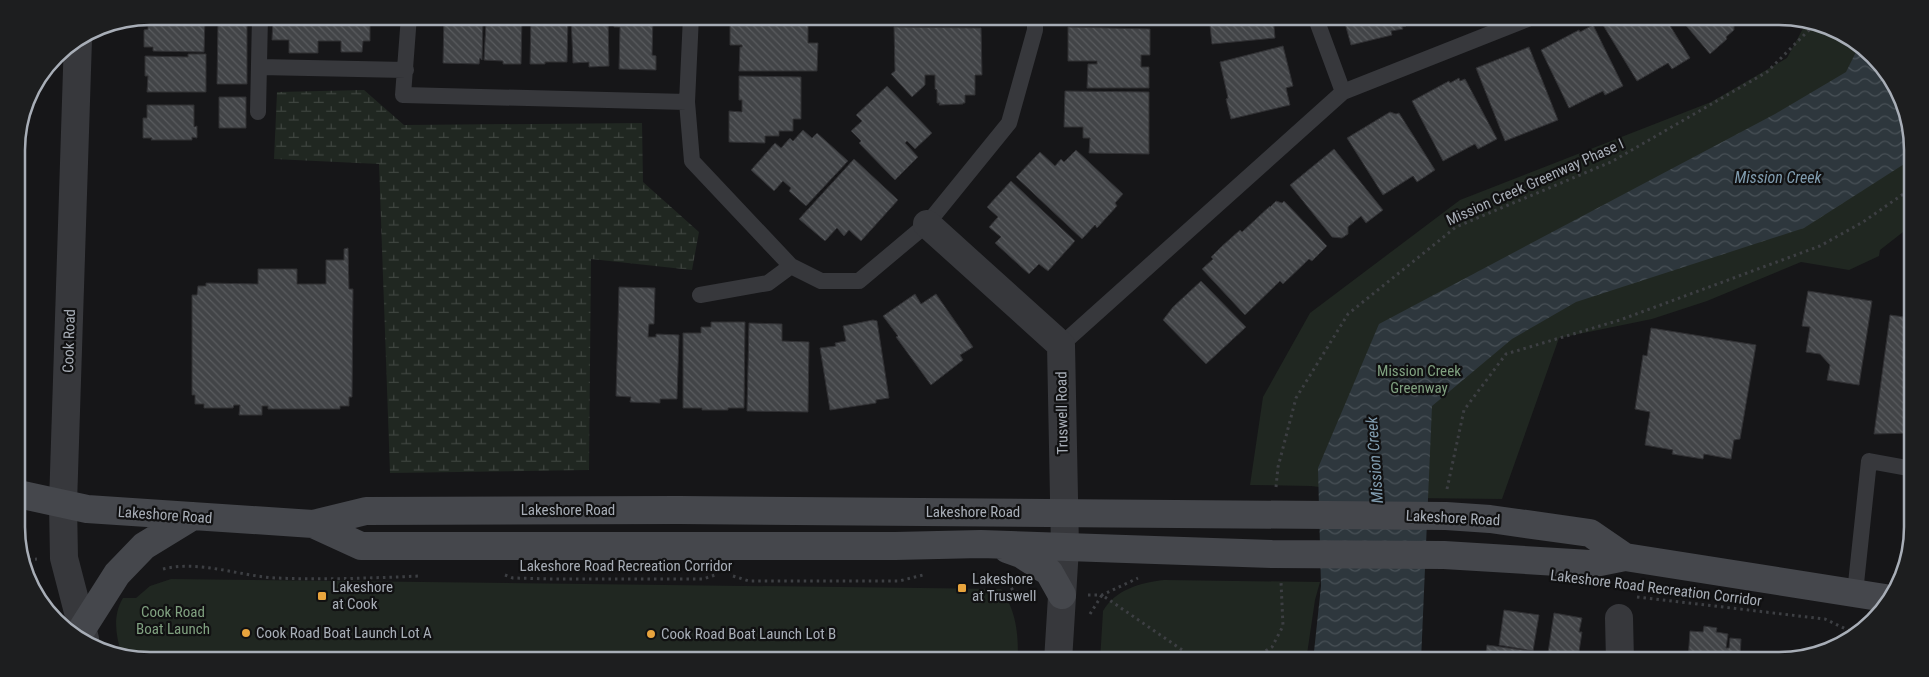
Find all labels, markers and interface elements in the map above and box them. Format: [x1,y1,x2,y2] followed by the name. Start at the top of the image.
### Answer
[1444,135,1626,229] street label: Mission Creek Greenway Phase I
[1735,168,1822,187] water label: Mission Creek
[59,309,79,373] street label: Cook Road
[1377,362,1461,397] park label: Mission Creek Greenway
[1052,371,1072,455] street label: Truswell Road
[1362,415,1387,504] water label: Mission Creek
[521,501,615,519] street label: Lakeshore Road
[117,503,213,527] street label: Lakeshore Road
[926,503,1020,521] street label: Lakeshore Road
[1405,507,1501,529] street label: Lakeshore Road
[520,557,733,575] street label: Lakeshore Road Recreation Corridor
[1549,566,1763,610] street label: Lakeshore Road Recreation Corridor
[972,570,1036,605] place label: Lakeshore at Truswell
[332,578,393,613] place label: Lakeshore at Cook
[956,582,968,594] marker: Lakeshore at Truswell
[316,590,328,602] marker: Lakeshore at Cook
[136,603,210,638] park label: Cook Road Boat Launch
[256,624,432,642] place label: Cook Road Boat Launch Lot A
[661,625,836,643] place label: Cook Road Boat Launch Lot B
[240,627,252,639] marker: Cook Road Boat Launch Lot A
[645,628,657,640] marker: Cook Road Boat Launch Lot B

